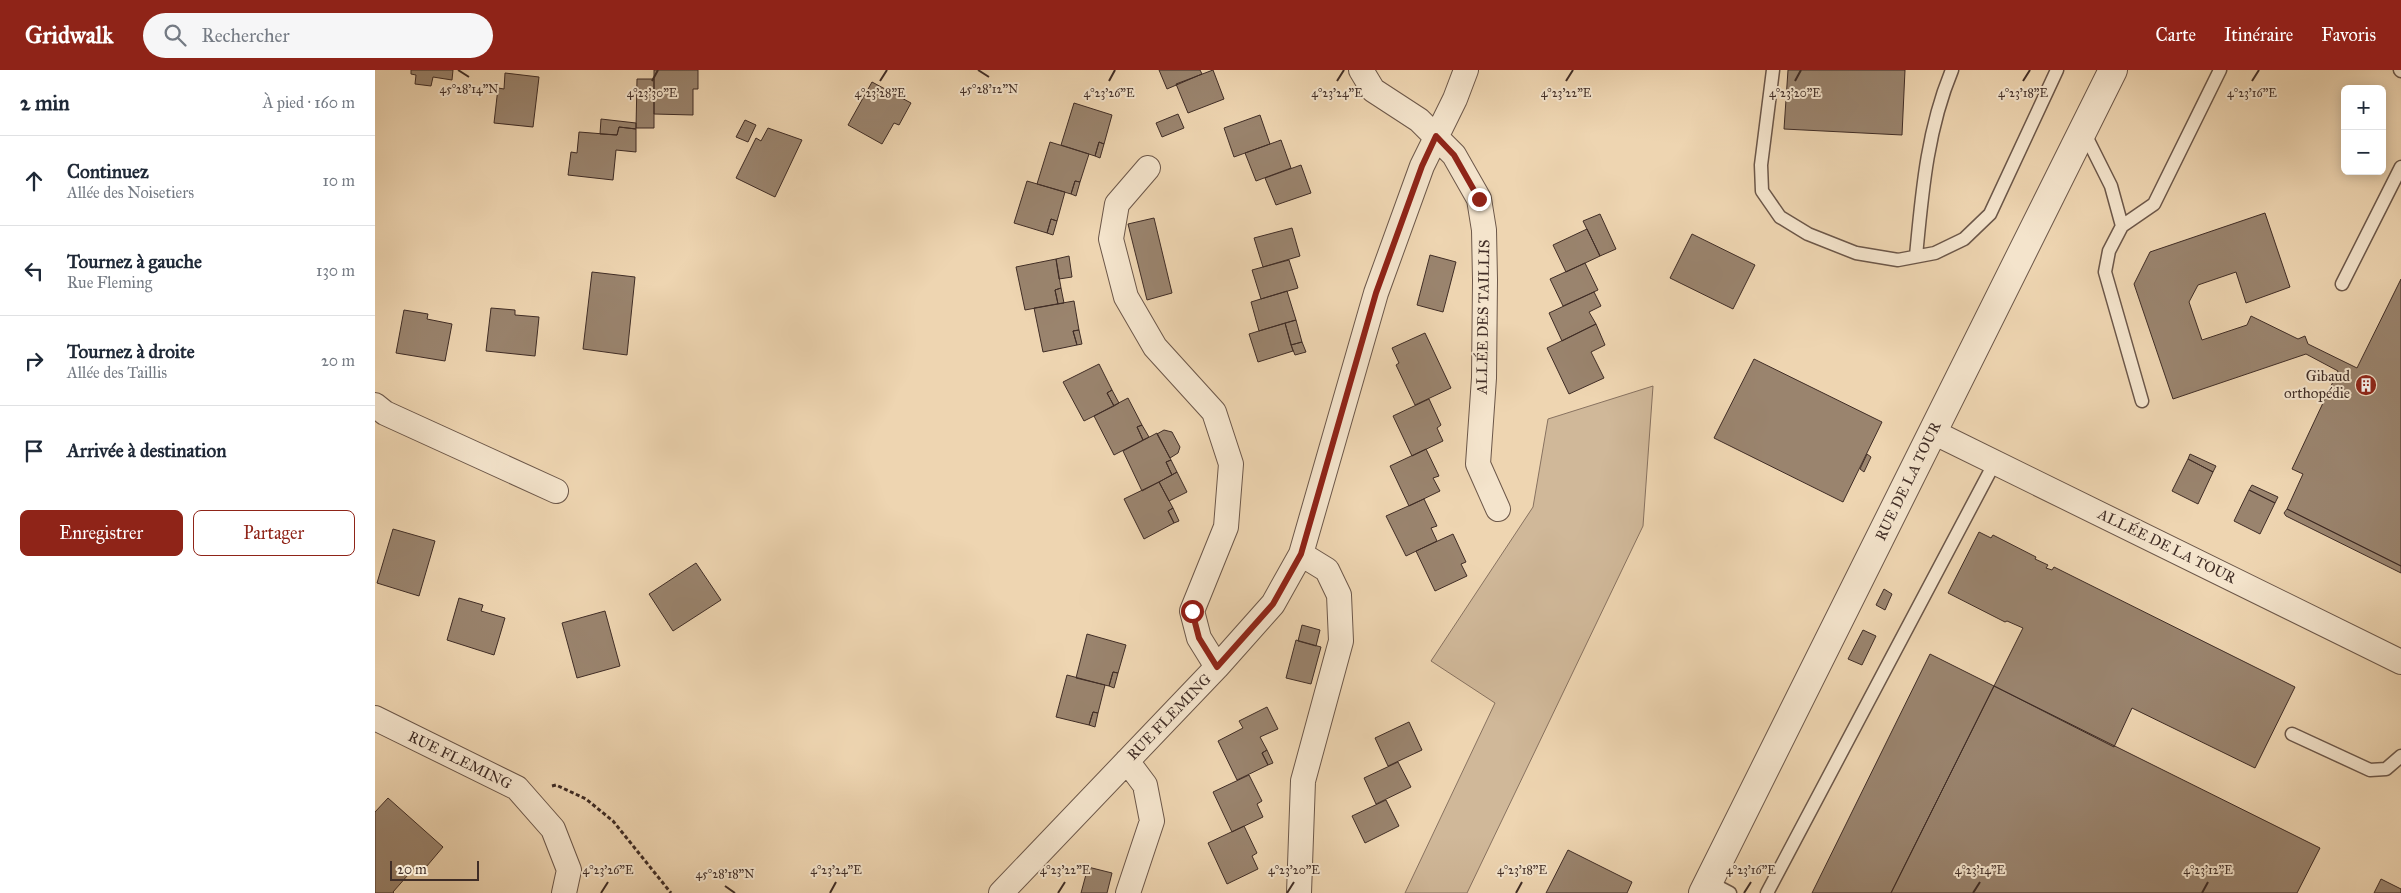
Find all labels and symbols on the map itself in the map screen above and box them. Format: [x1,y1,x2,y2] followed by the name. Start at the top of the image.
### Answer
[439,82,499,96] text: 45°28'14"N
[960,82,1018,96] text: 45°28'12"N
[627,86,678,100] text: 4°23'30"E
[854,86,906,100] text: 4°23'28"E
[1084,86,1135,100] text: 4°23'26"E
[1311,86,1363,100] text: 4°23'24"E
[1541,86,1592,100] text: 4°23'22"E
[1769,86,1821,100] text: 4°23'20"E
[1998,86,2048,100] text: 4°23'18"E
[2227,86,2277,100] text: 4°23'16"E
[1468,188,1491,211] route end
[1472,239,1493,396] street label: ALLÉE DES TAILLIS
[2284,367,2350,402] place label: Gibaud orthopédie
[2354,373,2378,397] building icon: Gibaud orthopédie
[1871,418,1945,544] street label: RUE DE LA TOUR
[2094,503,2240,587] street label: ALLÉE DE LA TOUR
[1181,600,1204,623] route start
[1123,670,1215,764] street label: RUE FLEMING
[405,727,515,793] street label: RUE FLEMING
[390,858,479,881] scale bar
[583,863,634,877] text: 4°23'26"E
[810,863,862,877] text: 4°23'24"E
[1040,863,1091,877] text: 4°23'22"E
[1268,863,1320,877] text: 4°23'20"E
[1497,863,1547,877] text: 4°23'18"E
[1726,863,1776,877] text: 4°23'16"E
[1955,863,2006,877] text: 4°23'14"E
[2183,863,2233,877] text: 4°23'12"E
[696,867,754,881] text: 45°28'18"N

